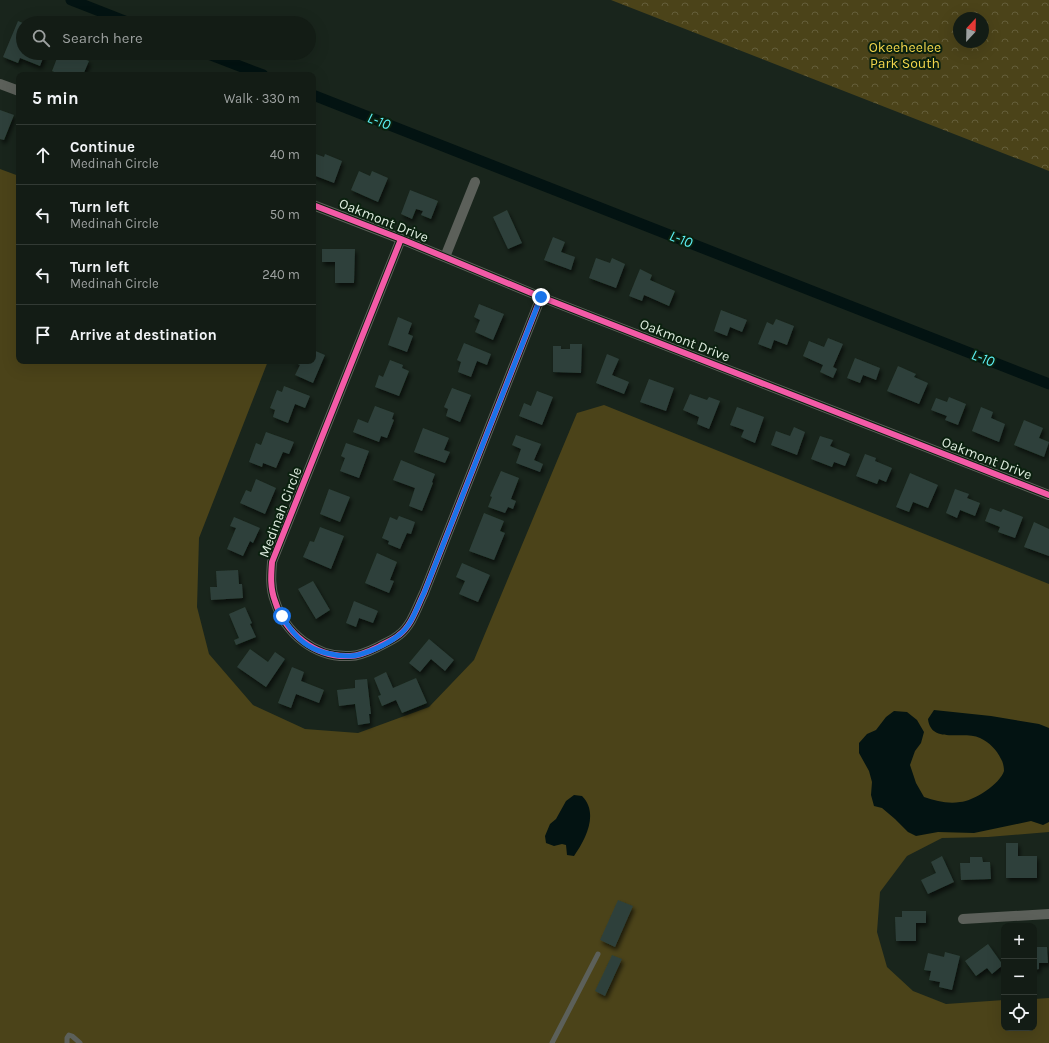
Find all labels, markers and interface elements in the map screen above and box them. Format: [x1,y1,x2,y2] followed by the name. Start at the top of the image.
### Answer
[953,12,989,48] north arrow
[16,16,316,60] search box
[30,27,52,49] icon: search
[62,29,143,47] text: Search here
[869,39,941,72] park label: Okeeheelee Park South
[32,88,79,108] text: 5 min
[224,91,300,106] text: Walk · 330 m
[365,108,393,134] water label: L-10
[70,138,135,156] text: Continue
[32,144,54,166] icon: ahead
[270,147,300,162] text: 40 m
[70,156,159,171] text: Medinah Circle
[337,195,431,246] street label: Oakmont Drive
[70,198,129,216] text: Turn left
[32,204,54,226] icon: left
[270,207,300,222] text: 50 m
[70,216,159,231] text: Medinah Circle
[667,226,695,252] water label: L-10
[70,258,129,276] text: Turn left
[32,264,54,286] icon: left
[262,267,300,282] text: 240 m
[70,276,159,291] text: Medinah Circle
[532,288,550,306] route end
[637,315,732,365] street label: Oakmont Drive
[32,324,54,346] icon: arrive
[70,326,217,344] text: Arrive at destination
[969,345,997,371] water label: L-10
[939,433,1034,483] street label: Oakmont Drive
[255,465,306,560] street label: Medinah Circle
[273,607,291,625] route start
[1001,923,1037,1031] map controls
[1001,923,1037,959] button: +
[1001,959,1037,995] button: −
[1001,995,1037,1031] button: locate

